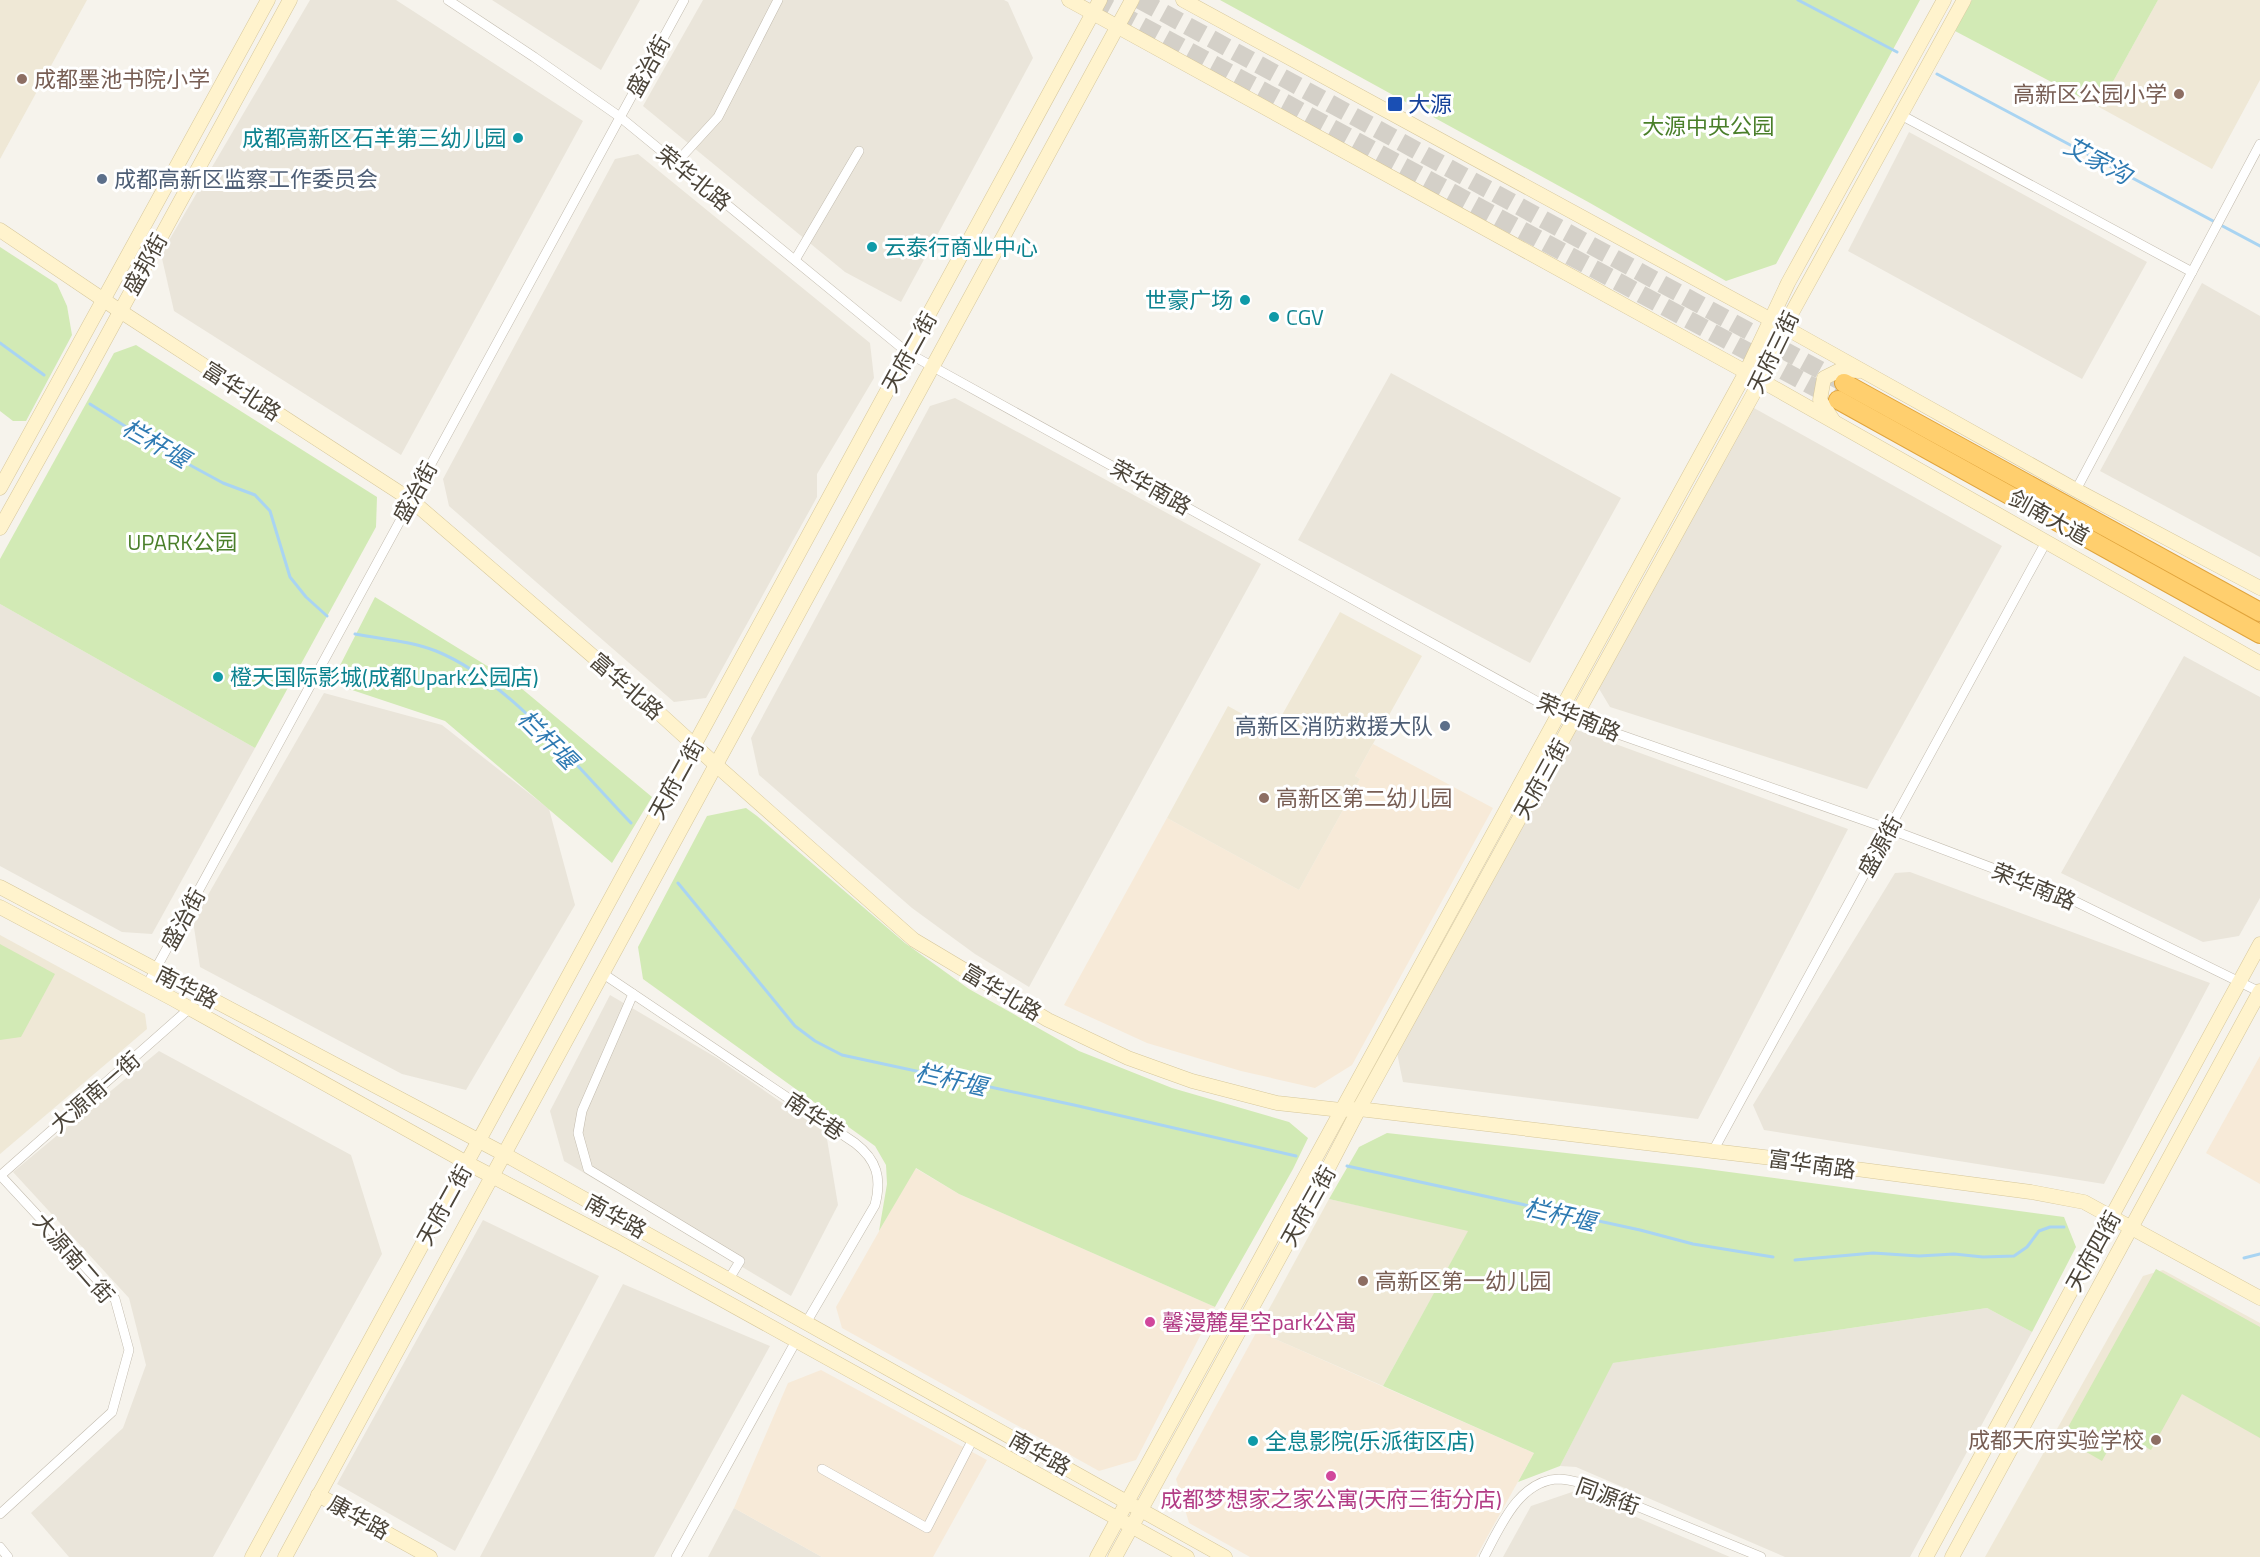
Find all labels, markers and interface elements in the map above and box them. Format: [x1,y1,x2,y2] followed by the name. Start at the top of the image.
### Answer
[617,29,679,103] street label: 盛治街
[34,62,210,96] place label: 成都墨池书院小学
[15,72,29,86] marker: 成都墨池书院小学
[2013,77,2167,111] place label: 高新区公园小学
[1408,87,1452,121] place label: 大源
[2172,87,2186,101] marker: 高新区公园小学
[1386,95,1404,113] marker: 大源
[1642,109,1774,143] park label: 大源中央公园
[242,121,506,155] place label: 成都高新区石羊第三幼儿园
[2058,127,2141,194] water label: 艾家沟
[511,131,525,145] marker: 成都高新区石羊第三幼儿园
[649,137,739,219] street label: 荣华北路
[114,162,378,196] place label: 成都高新区监察工作委员会
[95,172,109,186] marker: 成都高新区监察工作委员会
[114,227,176,301] street label: 盛邦街
[884,230,1038,264] place label: 云泰行商业中心
[865,240,879,254] marker: 云泰行商业中心
[1145,283,1233,317] place label: 世豪广场
[1238,293,1252,307] marker: 世豪广场
[1286,300,1324,334] place label: CGV
[873,305,945,399] street label: 天府二街
[1738,305,1808,399] street label: 天府三街
[1267,310,1281,324] marker: CGV
[196,353,288,429] street label: 富华北路
[116,409,200,479] water label: 栏杆堰
[1104,451,1198,523] street label: 荣华南路
[384,455,446,529] street label: 盛治街
[2002,481,2096,553] street label: 剑南大道
[127,525,237,559] park label: UPARK公园
[583,644,671,728] street label: 富华北路
[230,660,539,694] place label: 橙天国际影城(成都Upark公园店)
[211,670,225,684] marker: 橙天国际影城(成都Upark公园店)
[1532,684,1626,750] street label: 荣华南路
[510,701,589,780] water label: 栏杆堰
[1235,709,1433,743] place label: 高新区消防救援大队
[1438,719,1452,733] marker: 高新区消防救援大队
[640,732,712,826] street label: 天府二街
[1505,732,1577,826] street label: 天府三街
[1276,781,1452,815] place label: 高新区第二幼儿园
[1257,791,1271,805] marker: 高新区第二幼儿园
[1849,809,1911,883] street label: 盛源街
[1987,854,2081,918] street label: 荣华南路
[152,882,214,956] street label: 盛治街
[956,955,1048,1029] street label: 富华北路
[150,957,224,1017] street label: 南华路
[42,1043,148,1141] street label: 大源南一街
[912,1053,994,1106] water label: 栏杆堰
[778,1083,852,1149] street label: 南华巷
[1766,1141,1858,1187] street label: 富华南路
[408,1158,480,1252] street label: 天府二街
[1272,1159,1344,1253] street label: 天府三街
[579,1185,653,1247] street label: 南华路
[1521,1188,1603,1241] water label: 栏杆堰
[2057,1204,2129,1298] street label: 天府四街
[25,1205,123,1311] street label: 大源南二街
[1375,1264,1551,1298] place label: 高新区第一幼儿园
[1356,1274,1370,1288] marker: 高新区第一幼儿园
[1162,1305,1357,1339] place label: 馨漫麓星空park公寓
[1143,1315,1157,1329] marker: 馨漫麓星空park公寓
[1003,1422,1077,1484] street label: 南华路
[1968,1423,2144,1457] place label: 成都天府实验学校
[1265,1424,1475,1458] place label: 全息影院(乐派街区店)
[2149,1433,2163,1447] marker: 成都天府实验学校
[1246,1434,1260,1448] marker: 全息影院(乐派街区店)
[1324,1469,1338,1483] marker: 成都梦想家之家公寓(天府三街分店)
[1571,1469,1645,1523] street label: 同源街
[1160,1482,1502,1516] place label: 成都梦想家之家公寓(天府三街分店)
[322,1486,396,1548] street label: 康华路

